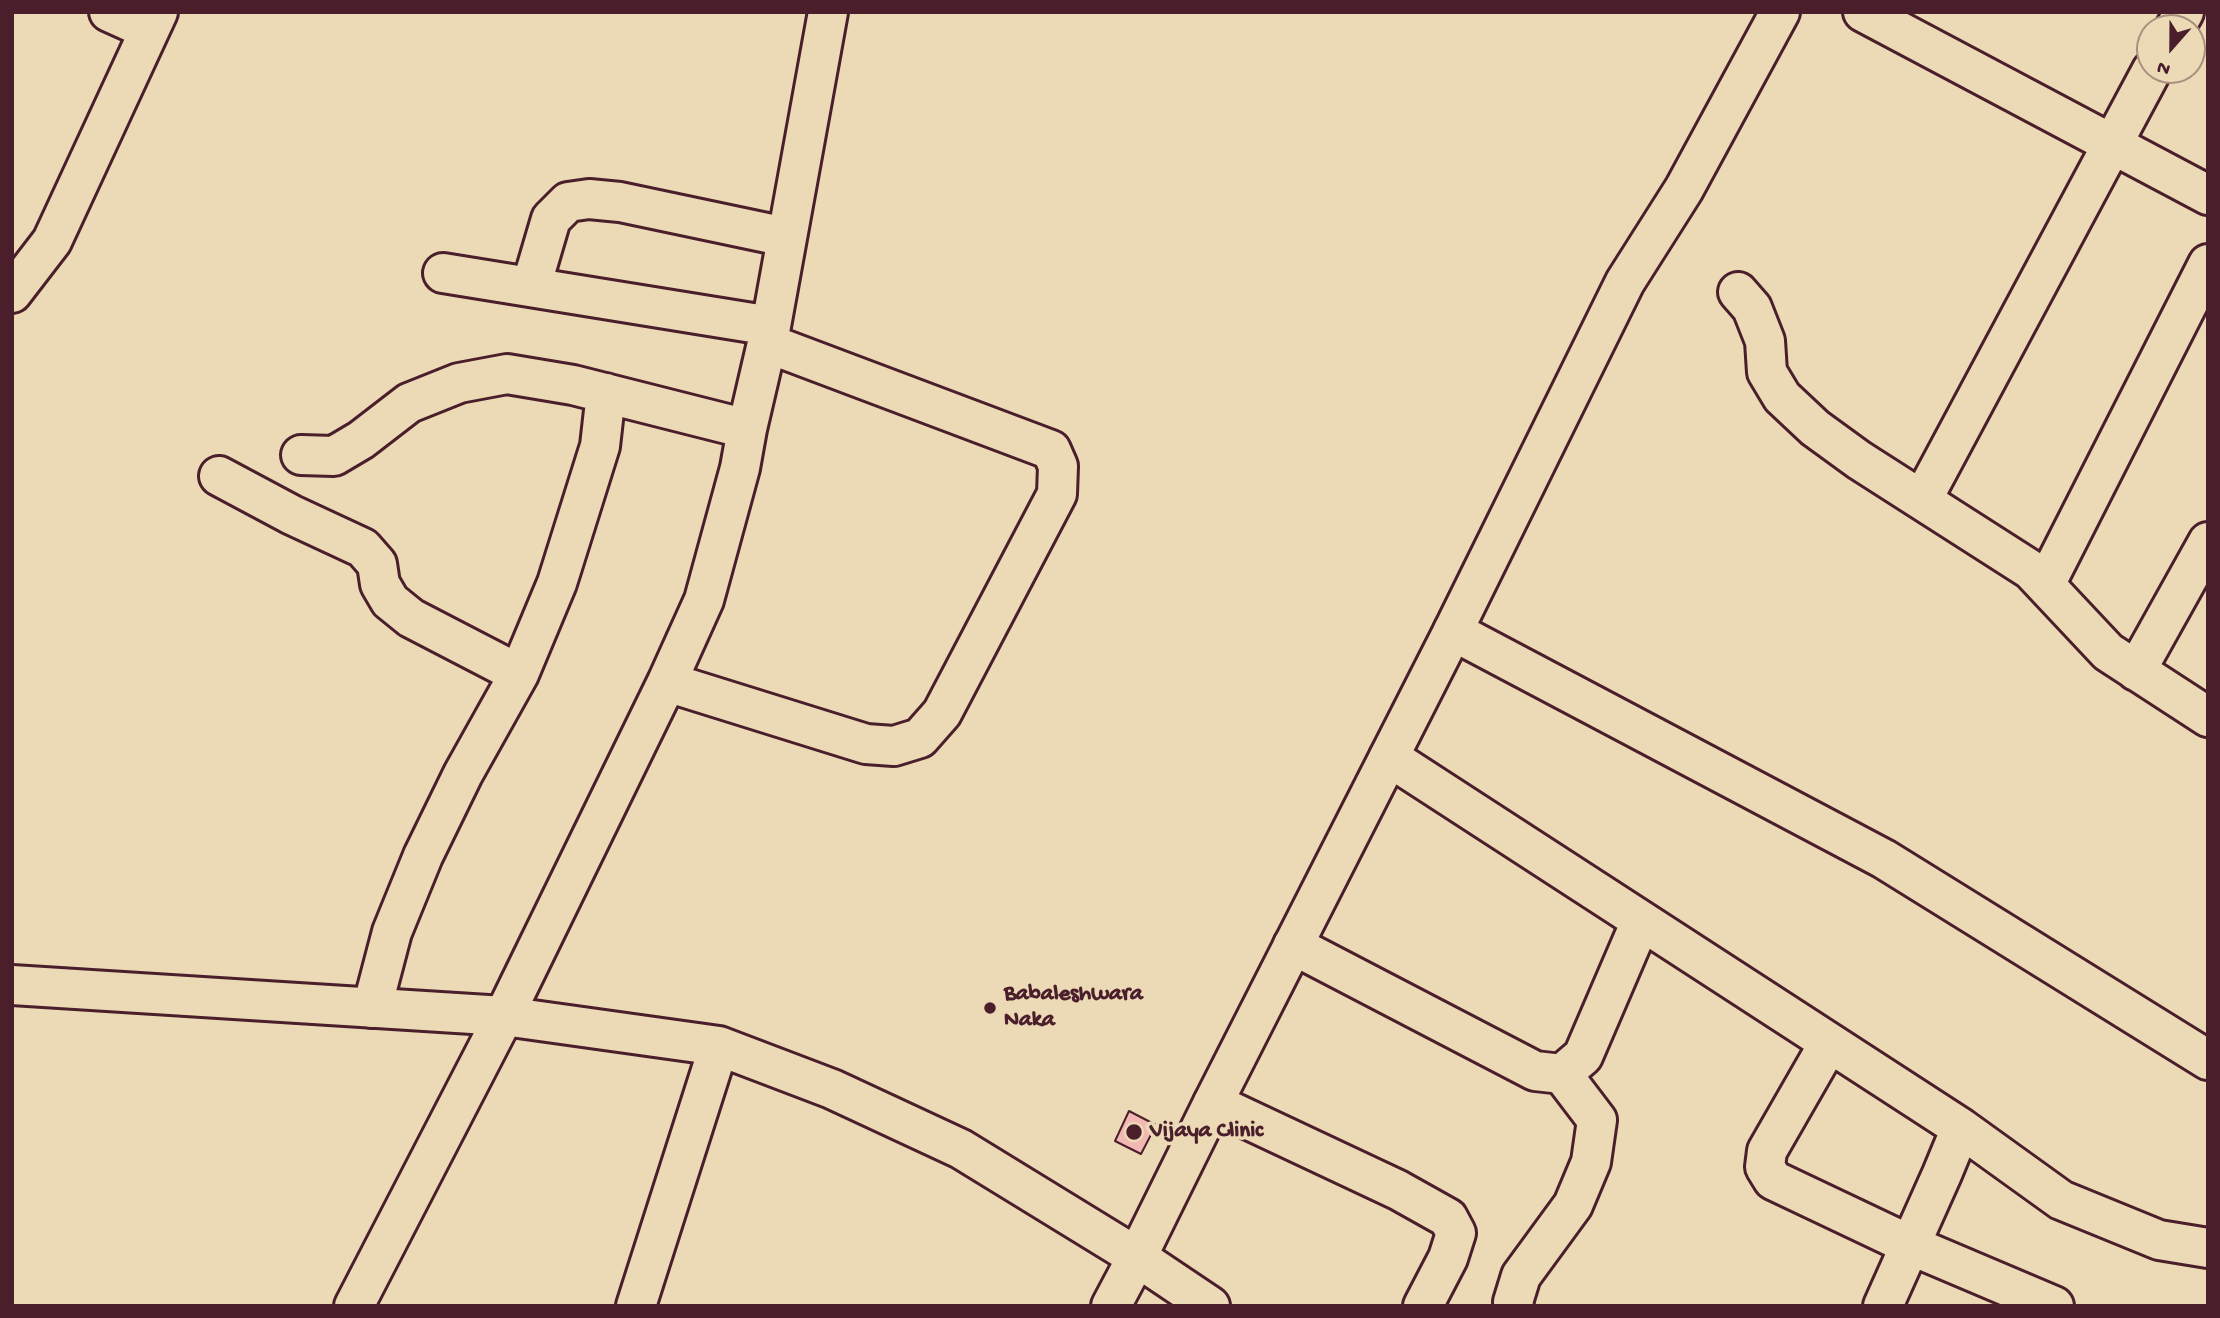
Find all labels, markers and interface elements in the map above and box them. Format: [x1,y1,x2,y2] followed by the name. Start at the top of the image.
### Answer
[2136,14,2206,84] north arrow
[2154,54,2174,80] text: N
[1004,981,1143,1035] place label: Babaleshwara Naka
[982,1000,998,1016] marker: Babaleshwara Naka
[1150,1118,1263,1146] place label: Vijaya Clinic
[1124,1122,1144,1142] marker: Vijaya Clinic

